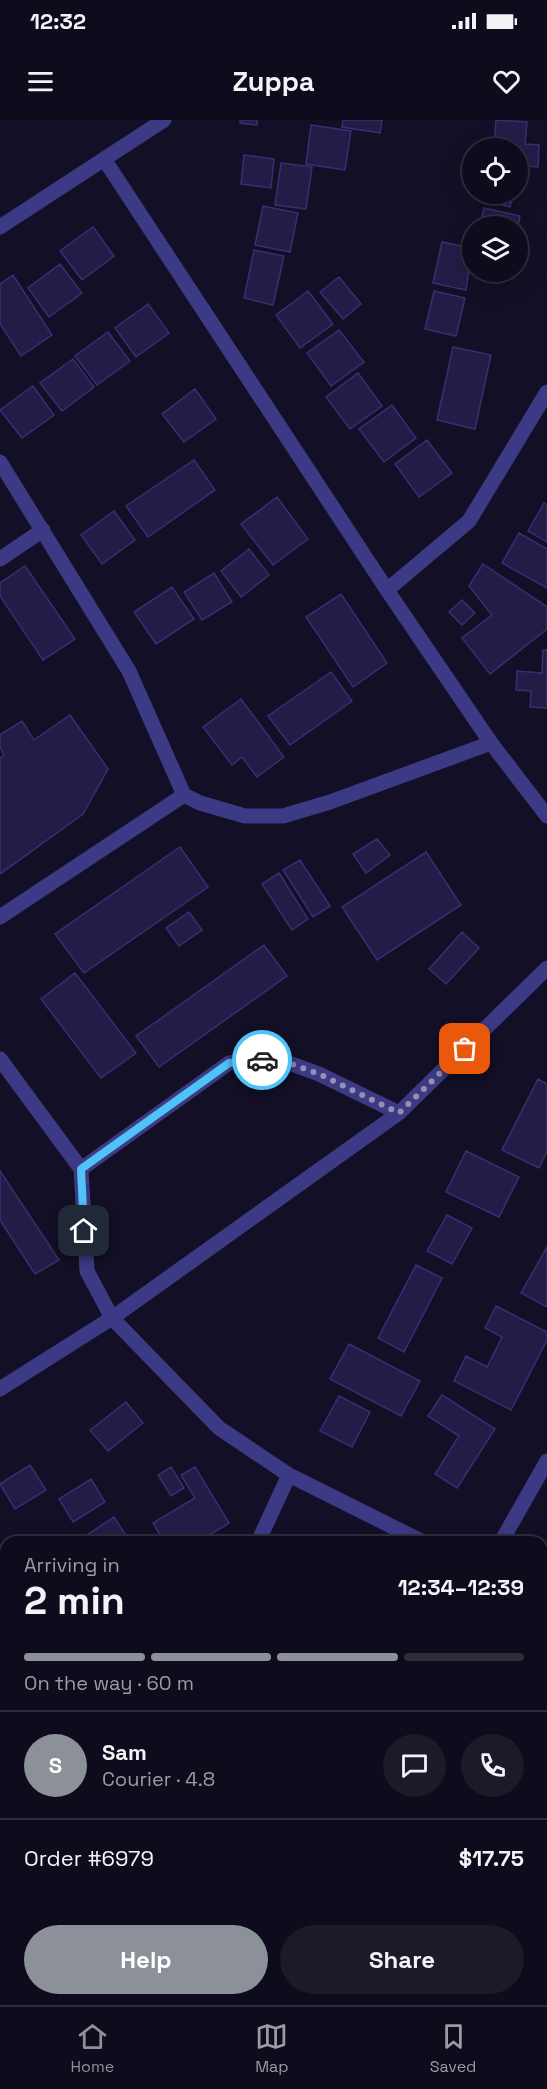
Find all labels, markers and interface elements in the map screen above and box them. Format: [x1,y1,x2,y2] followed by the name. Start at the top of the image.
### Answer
[30,7,86,35] text: 12:32
[232,64,315,99] text: Zuppa
[24,65,57,98] icon: menu
[490,65,523,98] icon: heart
[462,138,528,282] map controls
[462,138,528,204] button: locate
[462,216,528,282] button: layers
[439,1023,490,1074] pin
[232,1030,292,1090] courier
[448,1032,481,1065] icon: bag
[246,1044,279,1077] icon: car
[58,1205,109,1256] pin
[67,1214,100,1247] icon: home
[24,1552,120,1578] text: Arriving in
[398,1573,524,1601] text: 12:34–12:39
[24,1576,125,1625] text: 2 min
[24,1670,194,1696] text: On the way · 60 m
[383,1734,446,1797] button: chat
[461,1734,524,1797] button: phone
[102,1738,147,1766] text: Sam
[49,1751,62,1779] text: S
[102,1766,215,1792] text: Courier · 4.8
[24,1844,154,1872] text: Order #6979
[459,1844,524,1872] text: $17.75
[24,1925,268,1994] button: Help
[280,1925,524,1994] button: Share
[71,2020,114,2077] tab: Home
[255,2020,289,2077] tab: Map
[430,2020,476,2077] tab: Saved

